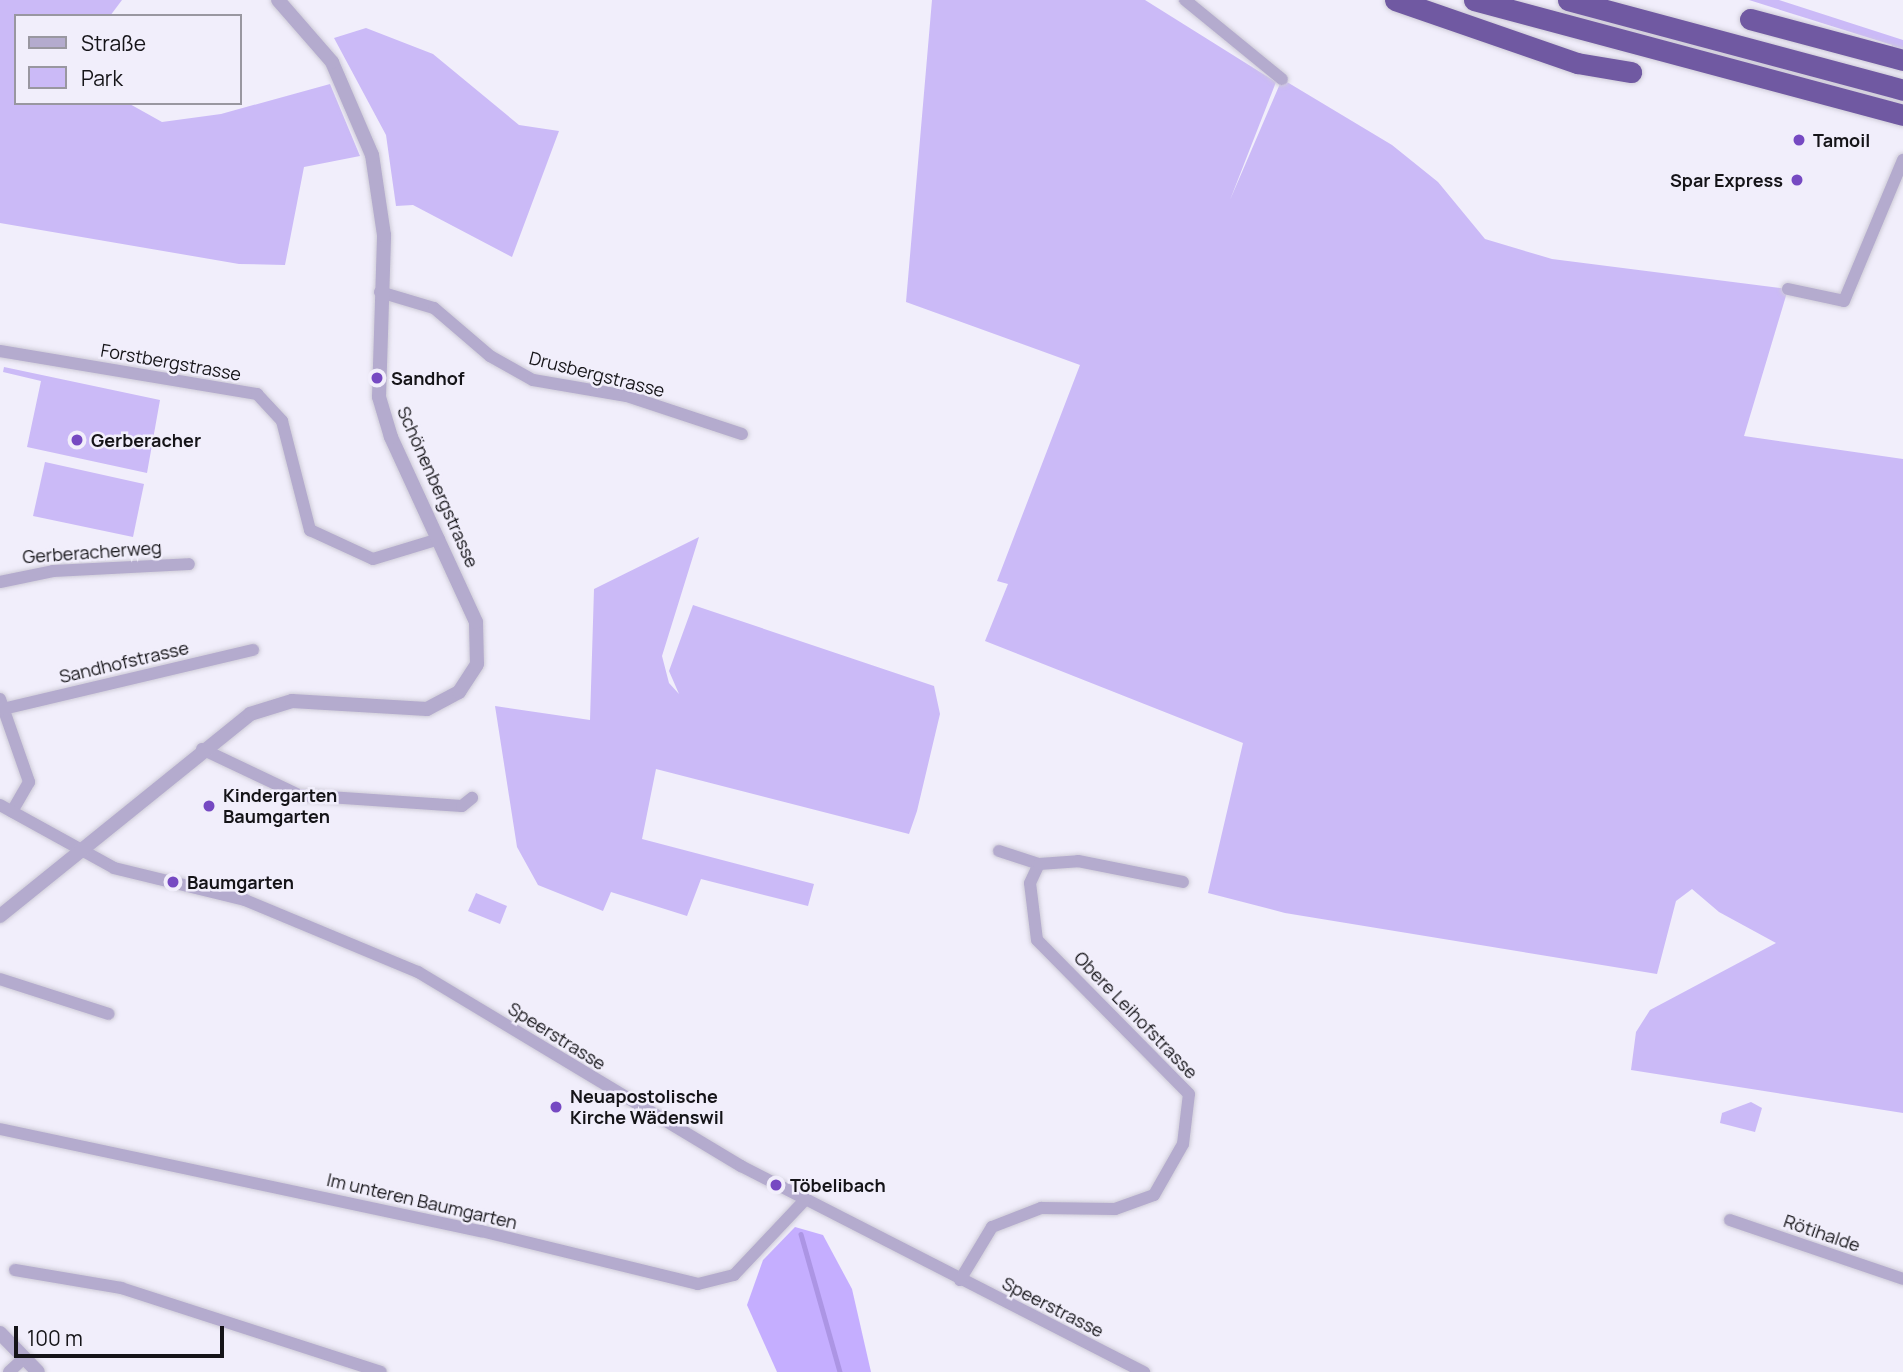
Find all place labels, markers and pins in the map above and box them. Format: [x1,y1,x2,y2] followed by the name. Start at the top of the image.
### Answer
[1813,129,1870,151] place label: Tamoil
[1791,132,1807,148] marker: Tamoil
[1670,169,1783,191] place label: Spar Express
[1789,172,1805,188] marker: Spar Express
[391,367,465,389] place label: Sandhof
[369,370,385,386] marker: Sandhof
[91,429,201,451] place label: Gerberacher
[69,432,85,448] marker: Gerberacher
[223,785,337,828] place label: Kindergarten Baumgarten
[201,798,217,814] marker: Kindergarten Baumgarten
[187,871,294,893] place label: Baumgarten
[165,874,181,890] marker: Baumgarten
[570,1086,724,1128] place label: Neuapostolische Kirche Wädenswil
[548,1099,564,1115] marker: Neuapostolische Kirche Wädenswil
[790,1174,886,1196] place label: Töbelibach
[768,1177,784,1193] marker: Töbelibach

